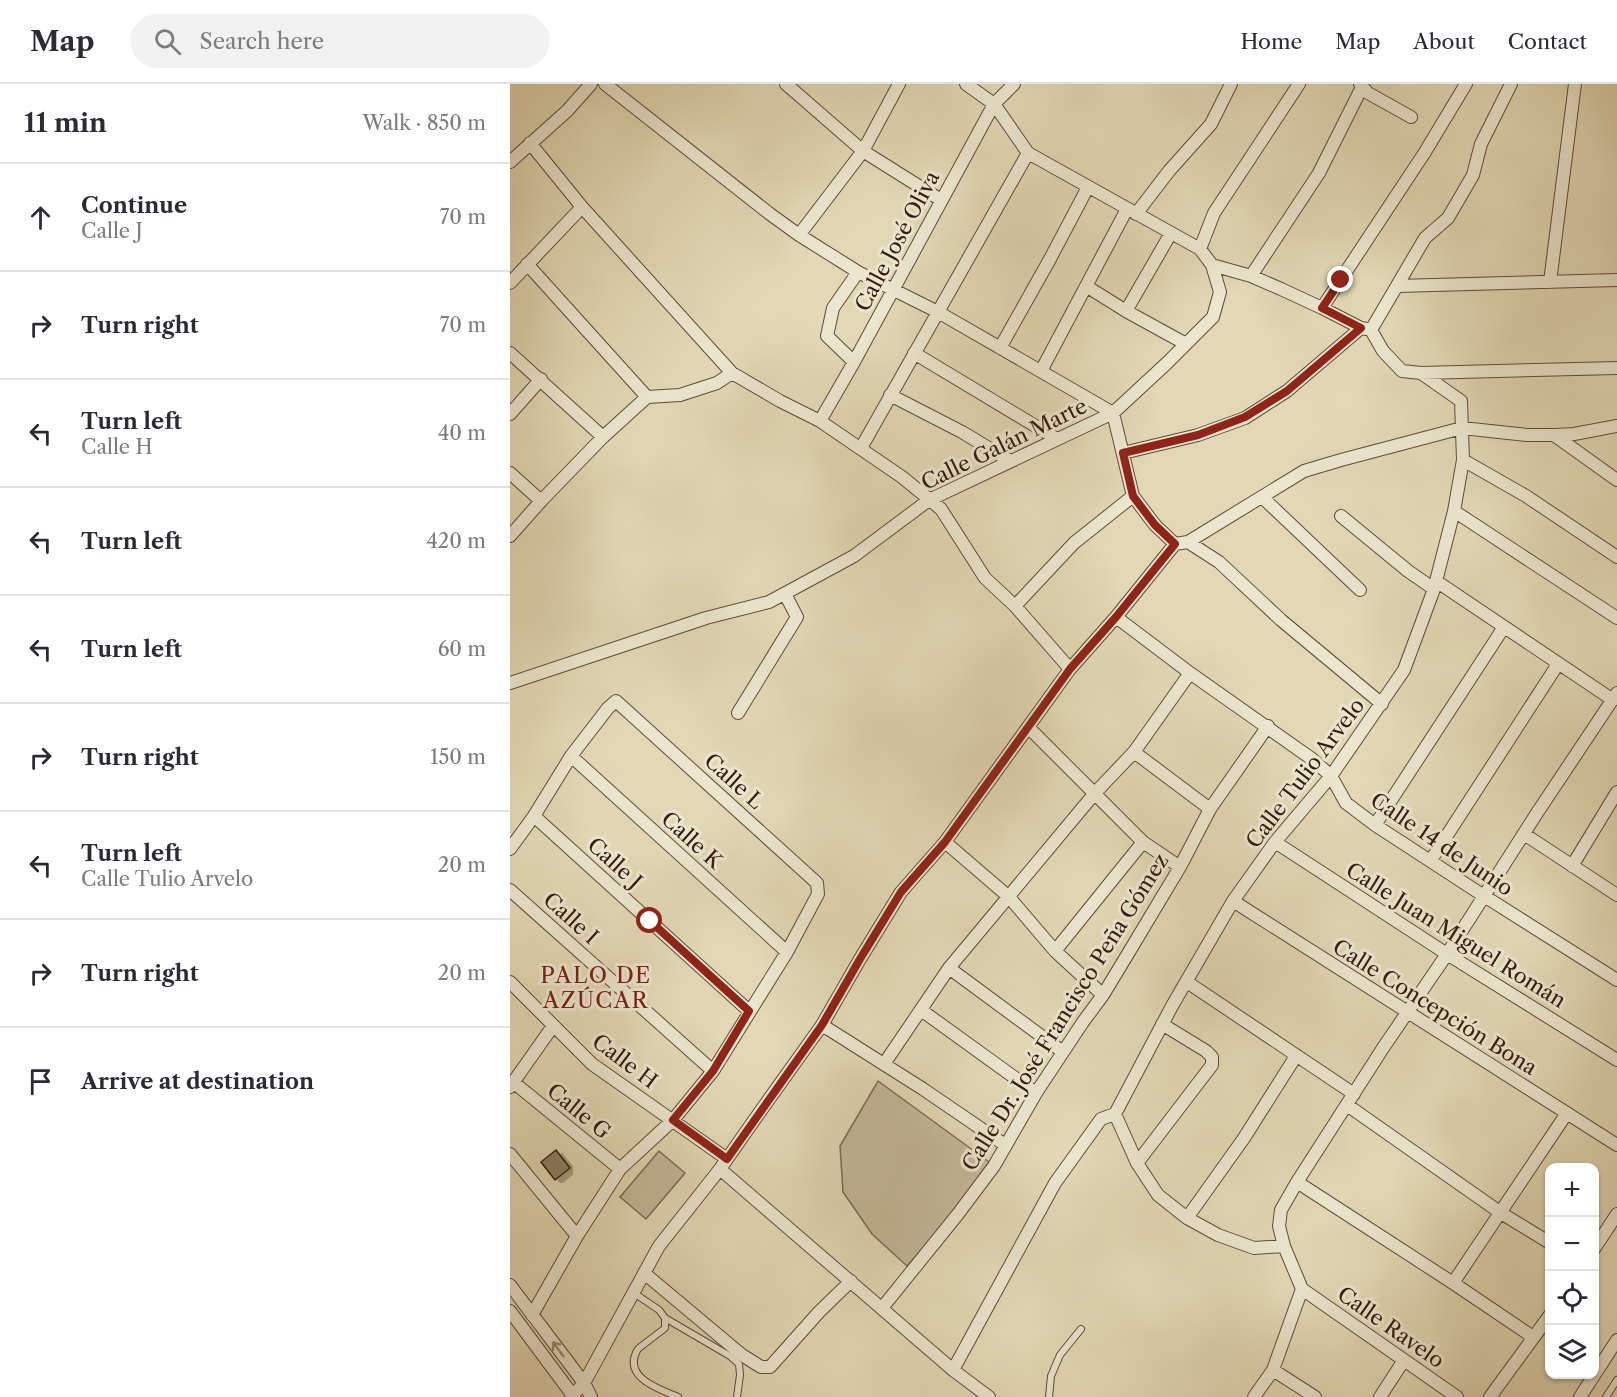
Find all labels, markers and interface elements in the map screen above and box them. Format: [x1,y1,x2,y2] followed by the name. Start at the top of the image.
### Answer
[130,14,550,68] search box
[30,24,94,58] text: Map
[151,25,184,58] icon: search
[199,28,324,55] text: Search here
[1241,29,1302,54] text: Home
[1335,29,1380,54] text: Map
[1413,29,1475,54] text: About
[1508,29,1587,54] text: Contact
[24,107,107,139] text: 11 min
[363,111,486,135] text: Walk · 850 m
[850,166,945,315] street label: Calle José Oliva
[81,192,187,219] text: Continue
[24,201,57,234] icon: ahead
[440,205,486,229] text: 70 m
[81,219,143,243] text: Calle J
[1327,266,1353,292] route end
[24,309,57,342] icon: right
[81,312,199,339] text: Turn right
[440,313,486,337] text: 70 m
[917,393,1091,495] street label: Calle Galán Marte
[81,408,182,435] text: Turn left
[24,417,57,450] icon: left
[438,421,486,445] text: 40 m
[81,435,153,459] text: Calle H
[24,525,57,558] icon: left
[81,528,182,555] text: Turn left
[426,529,486,553] text: 420 m
[24,633,57,666] icon: left
[81,636,182,663] text: Turn left
[438,637,486,661] text: 60 m
[1241,693,1369,853] street label: Calle Tulio Arvelo
[24,741,57,774] icon: right
[81,744,199,771] text: Turn right
[430,745,486,769] text: 150 m
[699,748,769,814] street label: Calle L
[1366,787,1518,901] street label: Calle 14 de Junio
[656,806,728,874] street label: Calle K
[583,832,647,894] street label: Calle J
[81,840,182,867] text: Turn left
[24,849,57,882] icon: left
[957,849,1173,1175] street label: Calle Dr. José Francisco Peña Gómez
[438,853,486,877] text: 20 m
[1342,857,1570,1013] street label: Calle Juan Miguel Román
[81,867,253,891] text: Calle Tulio Arvelo
[538,887,604,949] street label: Calle I
[636,907,662,933] route start
[1328,934,1542,1081] street label: Calle Concepción Bona
[24,957,57,990] icon: right
[81,960,199,987] text: Turn right
[438,961,486,985] text: 20 m
[540,962,652,1014] district label: PALO DE AZÚCAR
[587,1028,663,1094] street label: Calle H
[24,1065,57,1098] icon: arrive
[81,1068,314,1095] text: Arrive at destination
[542,1078,616,1144] street label: Calle G
[1545,1163,1599,1379] map controls
[1545,1163,1599,1217] button: +
[1545,1217,1599,1271] button: −
[1545,1271,1599,1325] button: locate
[1333,1281,1449,1373] street label: Calle Ravelo
[1545,1325,1599,1379] button: layers
[552,1341,565,1357] one-way arrow

